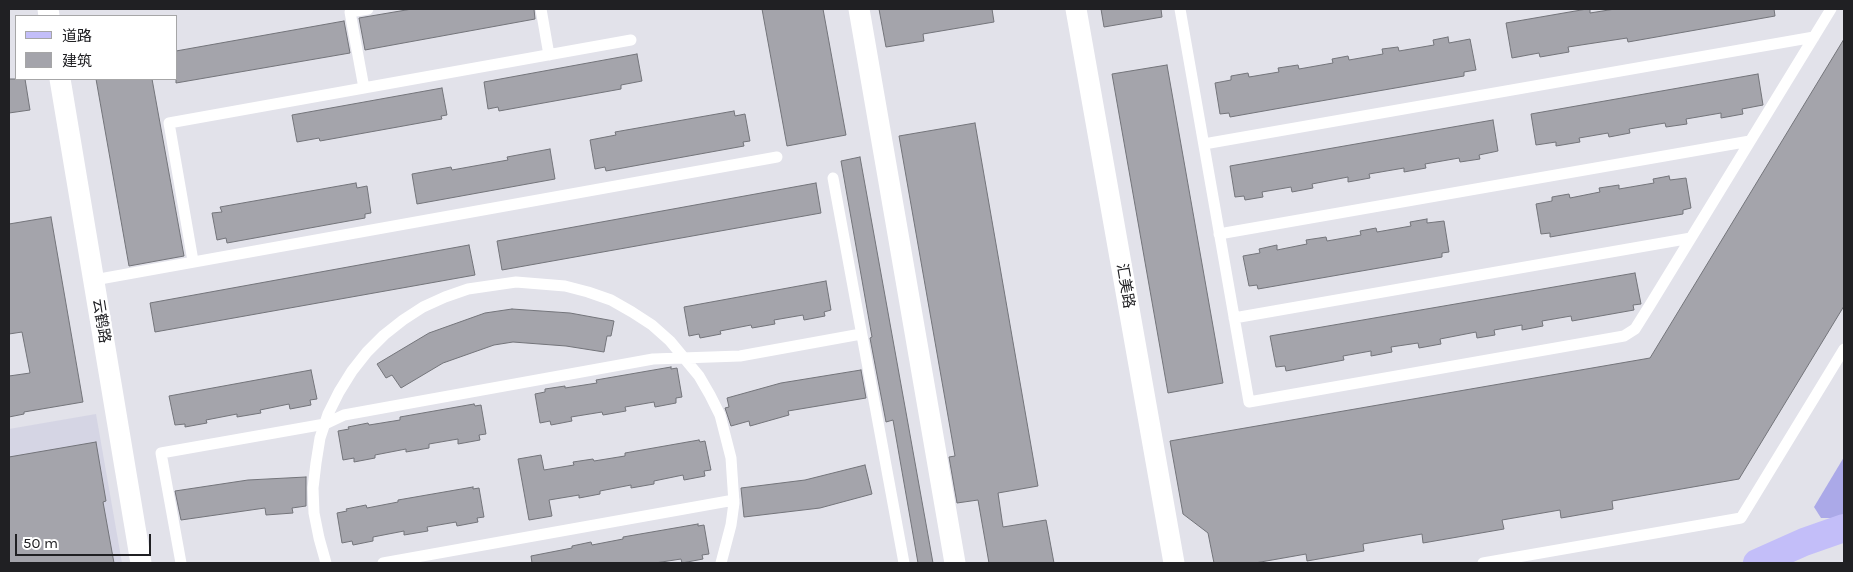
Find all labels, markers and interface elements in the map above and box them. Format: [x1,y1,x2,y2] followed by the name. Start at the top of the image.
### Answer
[15,15,178,80] legend
[62,27,92,45] text: 道路
[62,52,92,70] text: 建筑
[1112,262,1138,310] street label: 汇美路
[89,297,113,345] street label: 云鹤路
[18,524,154,556] scale bar
[23,534,58,552] text: 50 m

